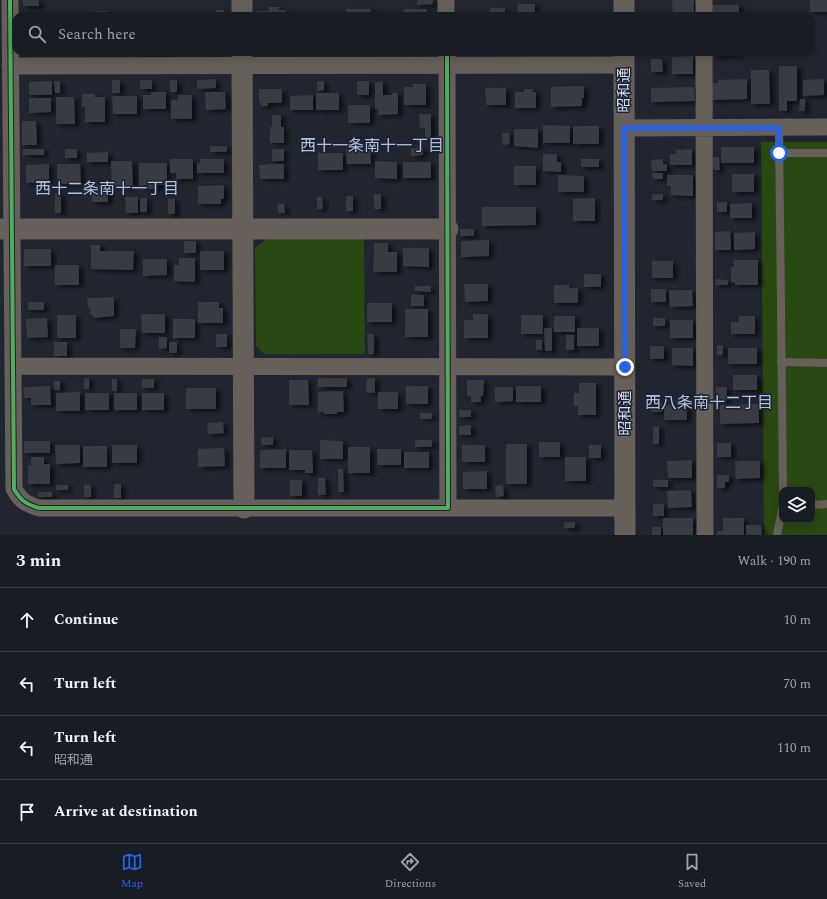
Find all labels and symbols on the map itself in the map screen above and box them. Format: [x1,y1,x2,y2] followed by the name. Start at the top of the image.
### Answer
[613,67,636,113] street label: 昭和通
[300,134,444,158] district label: 西十一条南十一丁目
[770,144,788,162] route start
[35,177,179,201] district label: 西十二条南十一丁目
[616,358,634,376] route end
[614,390,637,436] street label: 昭和通
[645,391,773,415] district label: 西八条南十二丁目

